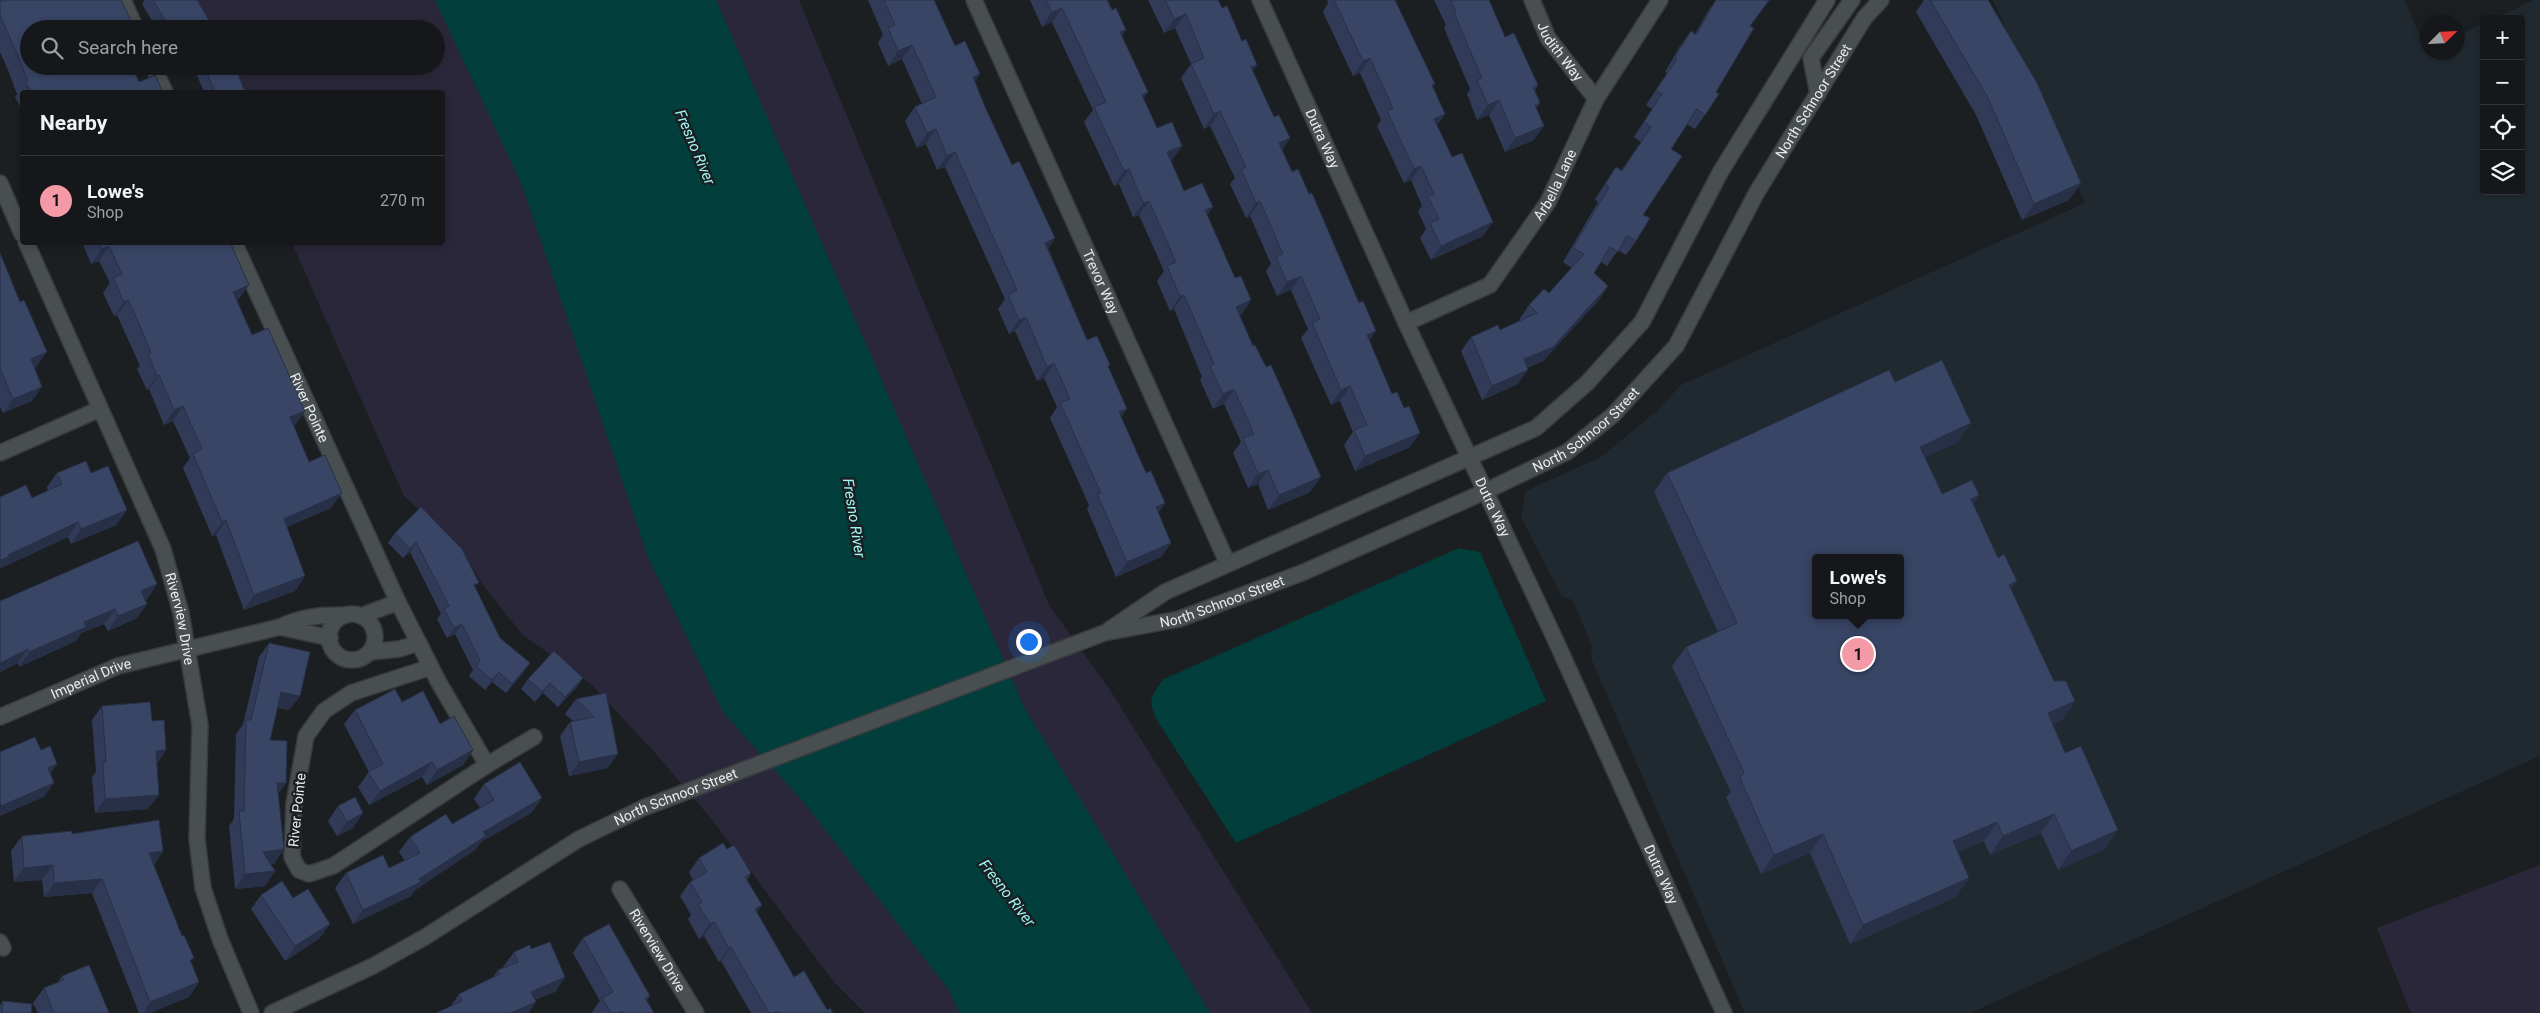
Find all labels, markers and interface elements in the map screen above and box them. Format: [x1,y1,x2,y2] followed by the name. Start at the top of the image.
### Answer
[2420,15,2465,60] north arrow
[2480,15,2525,195] map controls
[2480,15,2525,60] button: +
[20,20,445,75] search box
[1534,20,1587,84] street label: Judith Way
[38,34,66,62] icon: search
[78,36,178,59] text: Search here
[1772,41,1855,161] street label: North Schnoor Street
[2480,60,2525,105] button: −
[2480,105,2525,150] button: locate
[1302,106,1343,171] street label: Dutra Way
[671,107,719,188] water label: Fresno River
[40,111,107,135] text: Nearby
[1530,147,1579,223] street label: Arbella Lane
[2480,150,2525,195] button: layers
[87,180,144,203] text: Lowe's
[51,191,61,210] text: 1
[380,191,425,210] text: 270 m
[87,203,123,222] text: Shop
[1079,247,1123,317] street label: Trevor Way
[287,370,332,445] street label: River Pointe
[1530,384,1643,475] street label: North Schnoor Street
[1472,475,1514,540] street label: Dutra Way
[839,477,869,560] water label: Fresno River
[1812,554,1904,619] popup
[1829,566,1887,589] text: Lowe's
[162,571,198,666] street label: Riverview Drive
[1158,572,1287,630] street label: North Schnoor Street
[1829,589,1866,608] text: Shop
[1016,629,1042,655] your location
[1842,635,1874,673] pin: 1
[48,655,133,702] street label: Imperial Drive
[611,765,740,829] street label: North Schnoor Street
[285,772,309,848] street label: River Pointe
[1641,842,1682,907] street label: Dutra Way
[975,856,1039,931] water label: Fresno River
[626,906,689,995] street label: Riverview Drive

